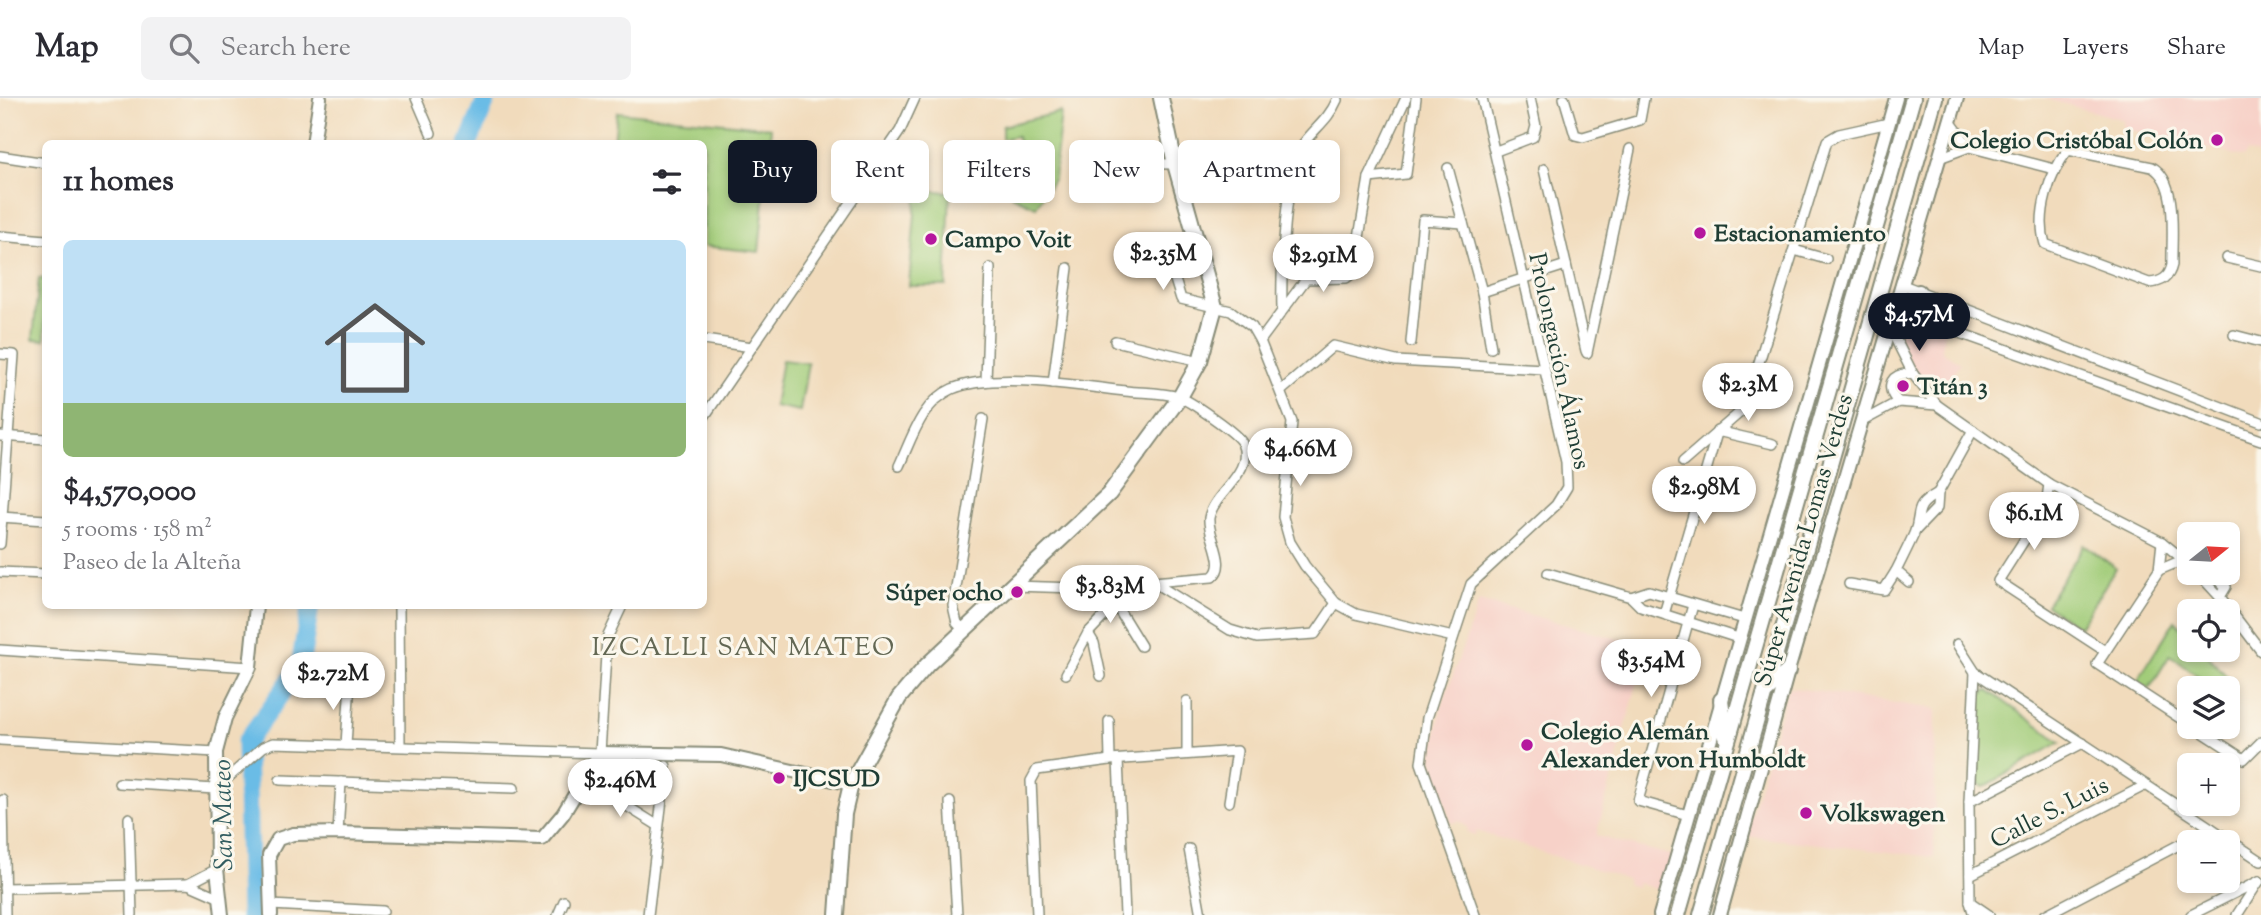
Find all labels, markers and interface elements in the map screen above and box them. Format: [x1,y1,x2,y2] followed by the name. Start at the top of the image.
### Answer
[141,17,631,80] search box
[35,24,99,72] text: Map
[165,29,203,67] icon: search
[221,30,351,67] text: Search here
[1978,31,2024,65] text: Map
[2062,31,2129,65] text: Layers
[2167,31,2226,65] text: Share
[1950,125,2204,159] place label: Colegio Cristóbal Colón
[2209,132,2225,148] marker: Colegio Cristóbal Colón
[728,140,817,203] chip: Buy
[831,140,929,203] chip: Rent
[943,140,1055,203] chip: Filters
[1069,140,1164,203] chip: New
[1178,140,1340,203] chip: Apartment
[63,161,174,204] text: 11 homes
[648,163,686,201] icon: filters
[1714,218,1886,252] place label: Estacionamiento
[945,224,1072,258] place label: Campo Voit
[1692,225,1708,241] marker: Estacionamiento
[923,231,939,247] marker: Campo Voit
[1106,232,1220,292] pin: $2.35M
[1266,234,1380,294] pin: $2.91M
[1129,238,1197,271] text: $2.35M
[1289,240,1357,273] text: $2.91M
[1518,250,1598,473] street label: Prolongación Álamos
[312,285,438,411] icon: home
[1862,294,1976,353] pin: $4.57M
[1884,299,1954,332] text: $4.57M
[1699,364,1797,423] pin: $2.3M
[1718,369,1778,402] text: $2.3M
[1917,371,1988,405] place label: Titán 3
[1895,378,1911,394] marker: Titán 3
[1747,390,1863,691] street label: Súper Avenida Lomas Verdes
[1243,428,1357,488] pin: $4.66M
[1263,434,1337,467] text: $4.66M
[1647,466,1761,526] pin: $2.98M
[63,471,196,514] text: $4,570,000
[1668,472,1740,505] text: $2.98M
[1985,492,2083,552] pin: $6.1M
[2005,498,2063,531] text: $6.1M
[63,514,212,547] text: 5 rooms · 158 m²
[2177,522,2240,584] north arrow
[2177,522,2240,893] map controls
[63,547,241,580] text: Paseo de la Alteña
[1053,566,1167,625] pin: $3.83M
[1075,571,1145,604] text: $3.83M
[885,577,1003,611] place label: Súper ocho
[1009,584,1025,600] marker: Súper ocho
[2177,599,2240,662] button: locate
[592,630,896,667] district label: IZCALLI SAN MATEO
[1594,640,1708,699] pin: $3.54M
[1617,645,1685,678] text: $3.54M
[276,652,390,712] pin: $2.72M
[297,658,369,691] text: $2.72M
[2177,676,2240,739] button: layers
[1541,716,1806,778] place label: Colegio Alemán Alexander von Humboldt
[1519,737,1535,753] marker: Colegio Alemán Alexander von Humboldt
[2177,753,2240,816] button: +
[205,759,244,871] water label: San Mateo
[563,760,677,819] pin: $2.46M
[793,763,880,797] place label: IJCSUD
[584,765,656,798] text: $2.46M
[1985,769,2115,858] street label: Calle S. Luis
[771,770,787,786] marker: IJCSUD
[1820,798,1946,832] place label: Volkswagen
[1798,805,1814,821] marker: Volkswagen
[2177,830,2240,893] button: −

